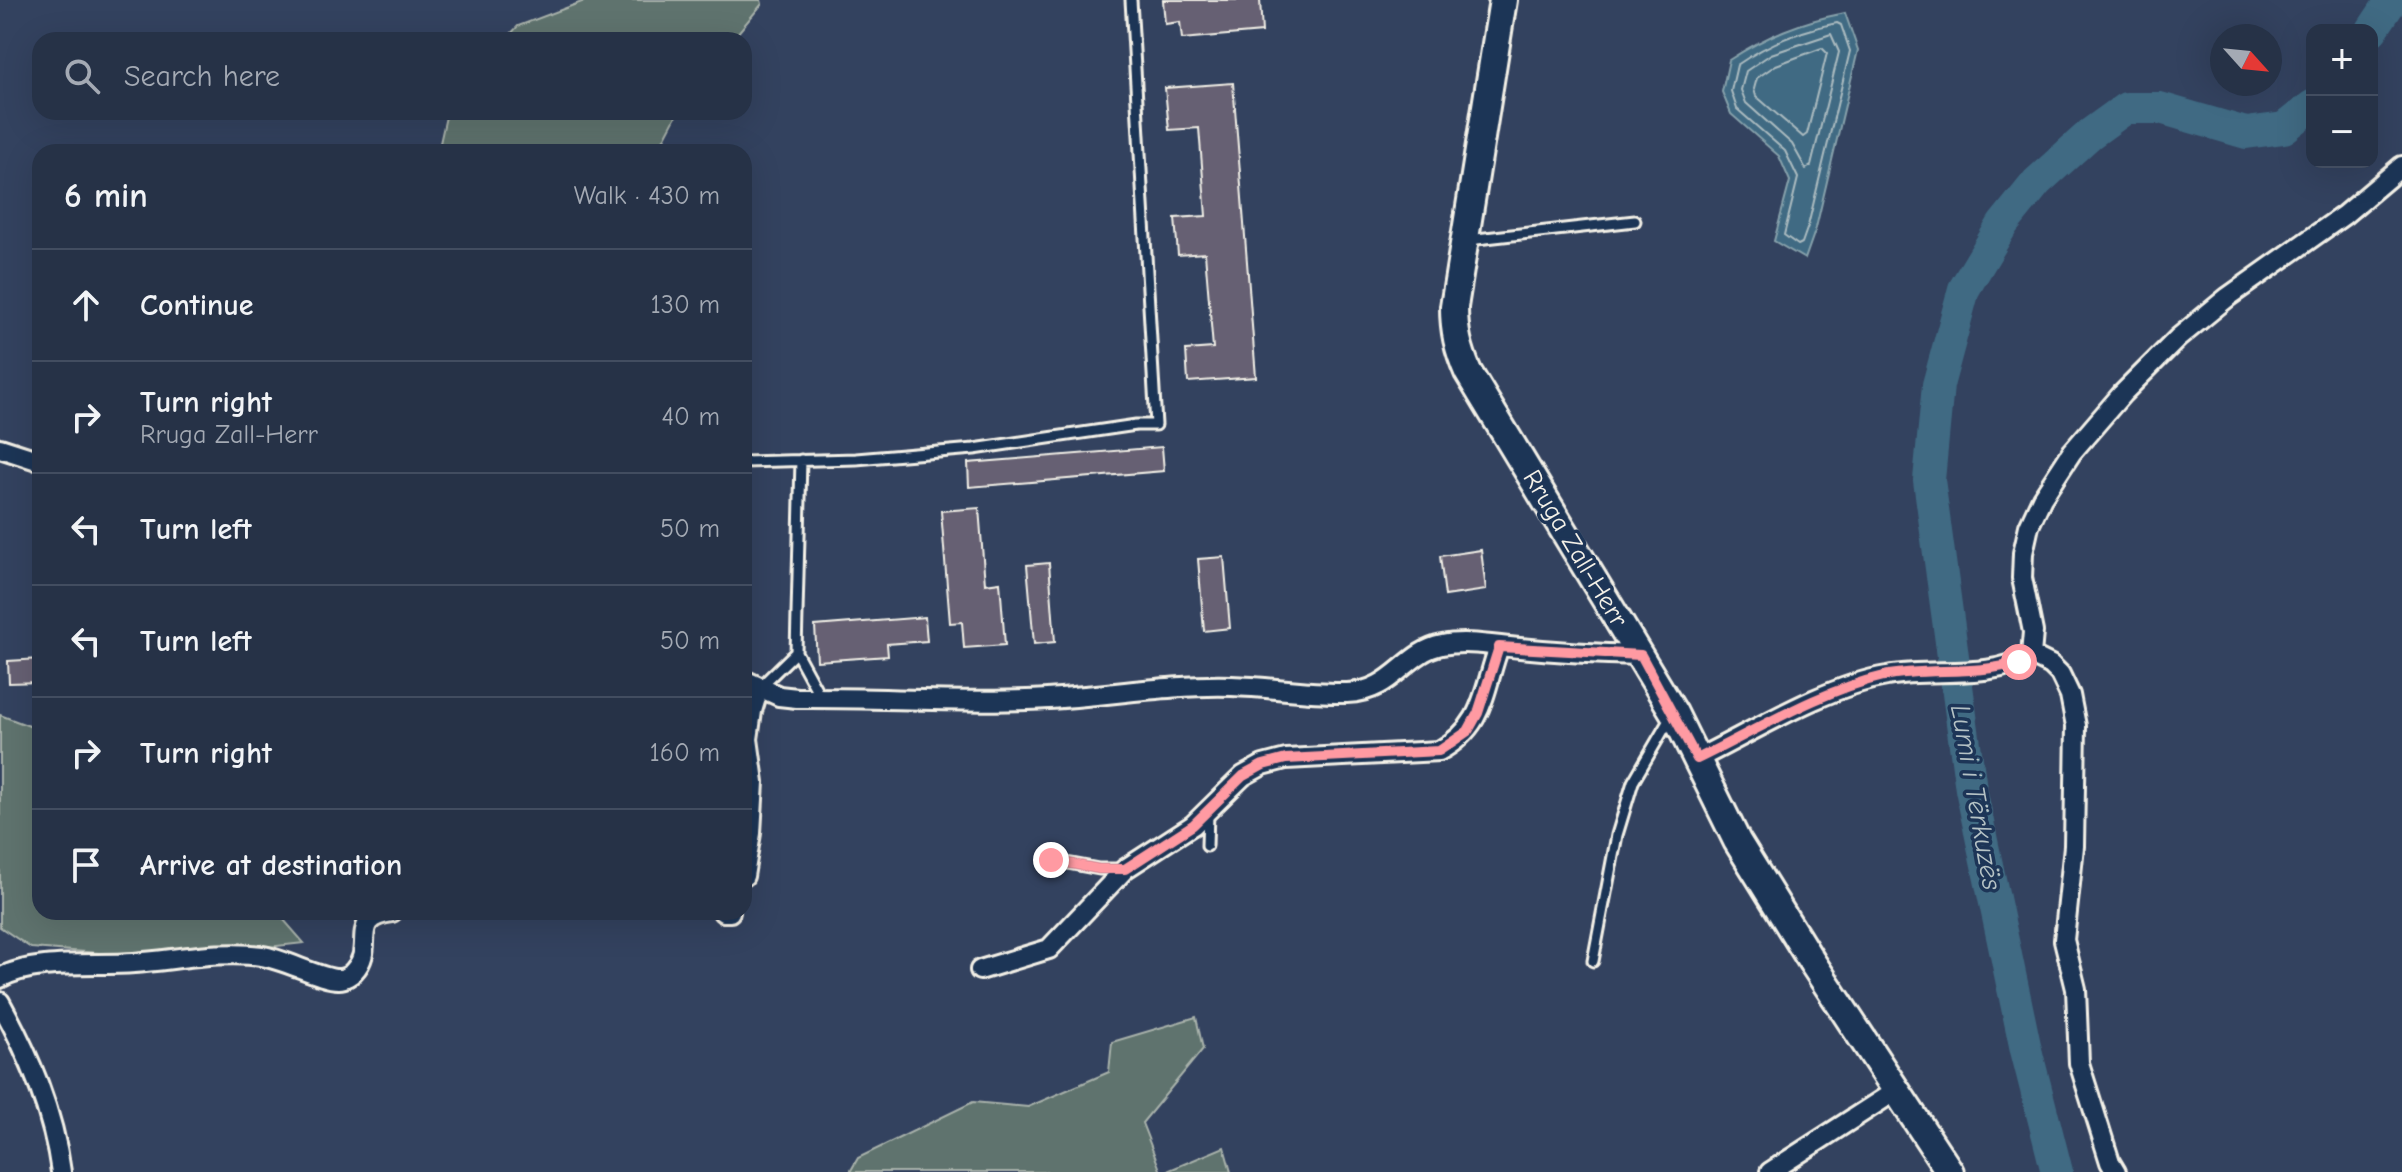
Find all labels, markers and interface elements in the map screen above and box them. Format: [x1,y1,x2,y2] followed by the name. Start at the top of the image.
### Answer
[2210,24,2282,96] north arrow
[2306,24,2378,168] map controls
[2306,24,2378,96] button: +
[32,32,752,120] search box
[60,54,104,98] icon: search
[124,59,280,94] text: Search here
[2306,96,2378,168] button: −
[64,176,148,216] text: 6 min
[574,181,720,211] text: Walk · 430 m
[64,283,108,327] icon: ahead
[140,288,254,323] text: Continue
[651,290,720,320] text: 130 m
[140,385,272,420] text: Turn right
[64,395,108,439] icon: right
[661,402,720,432] text: 40 m
[140,420,318,450] text: Rruga Zall-Herr
[1516,465,1634,633] street label: Rruga Zall-Herr
[64,507,108,551] icon: left
[140,512,252,547] text: Turn left
[660,514,720,544] text: 50 m
[64,619,108,663] icon: left
[140,624,252,659] text: Turn left
[660,626,720,656] text: 50 m
[2001,644,2037,680] route start
[1944,702,2008,893] water label: Lumi i Tërkuzës
[64,731,108,775] icon: right
[140,736,272,771] text: Turn right
[650,738,720,768] text: 160 m
[1033,842,1069,878] route end
[64,843,108,887] icon: arrive
[140,848,402,883] text: Arrive at destination

